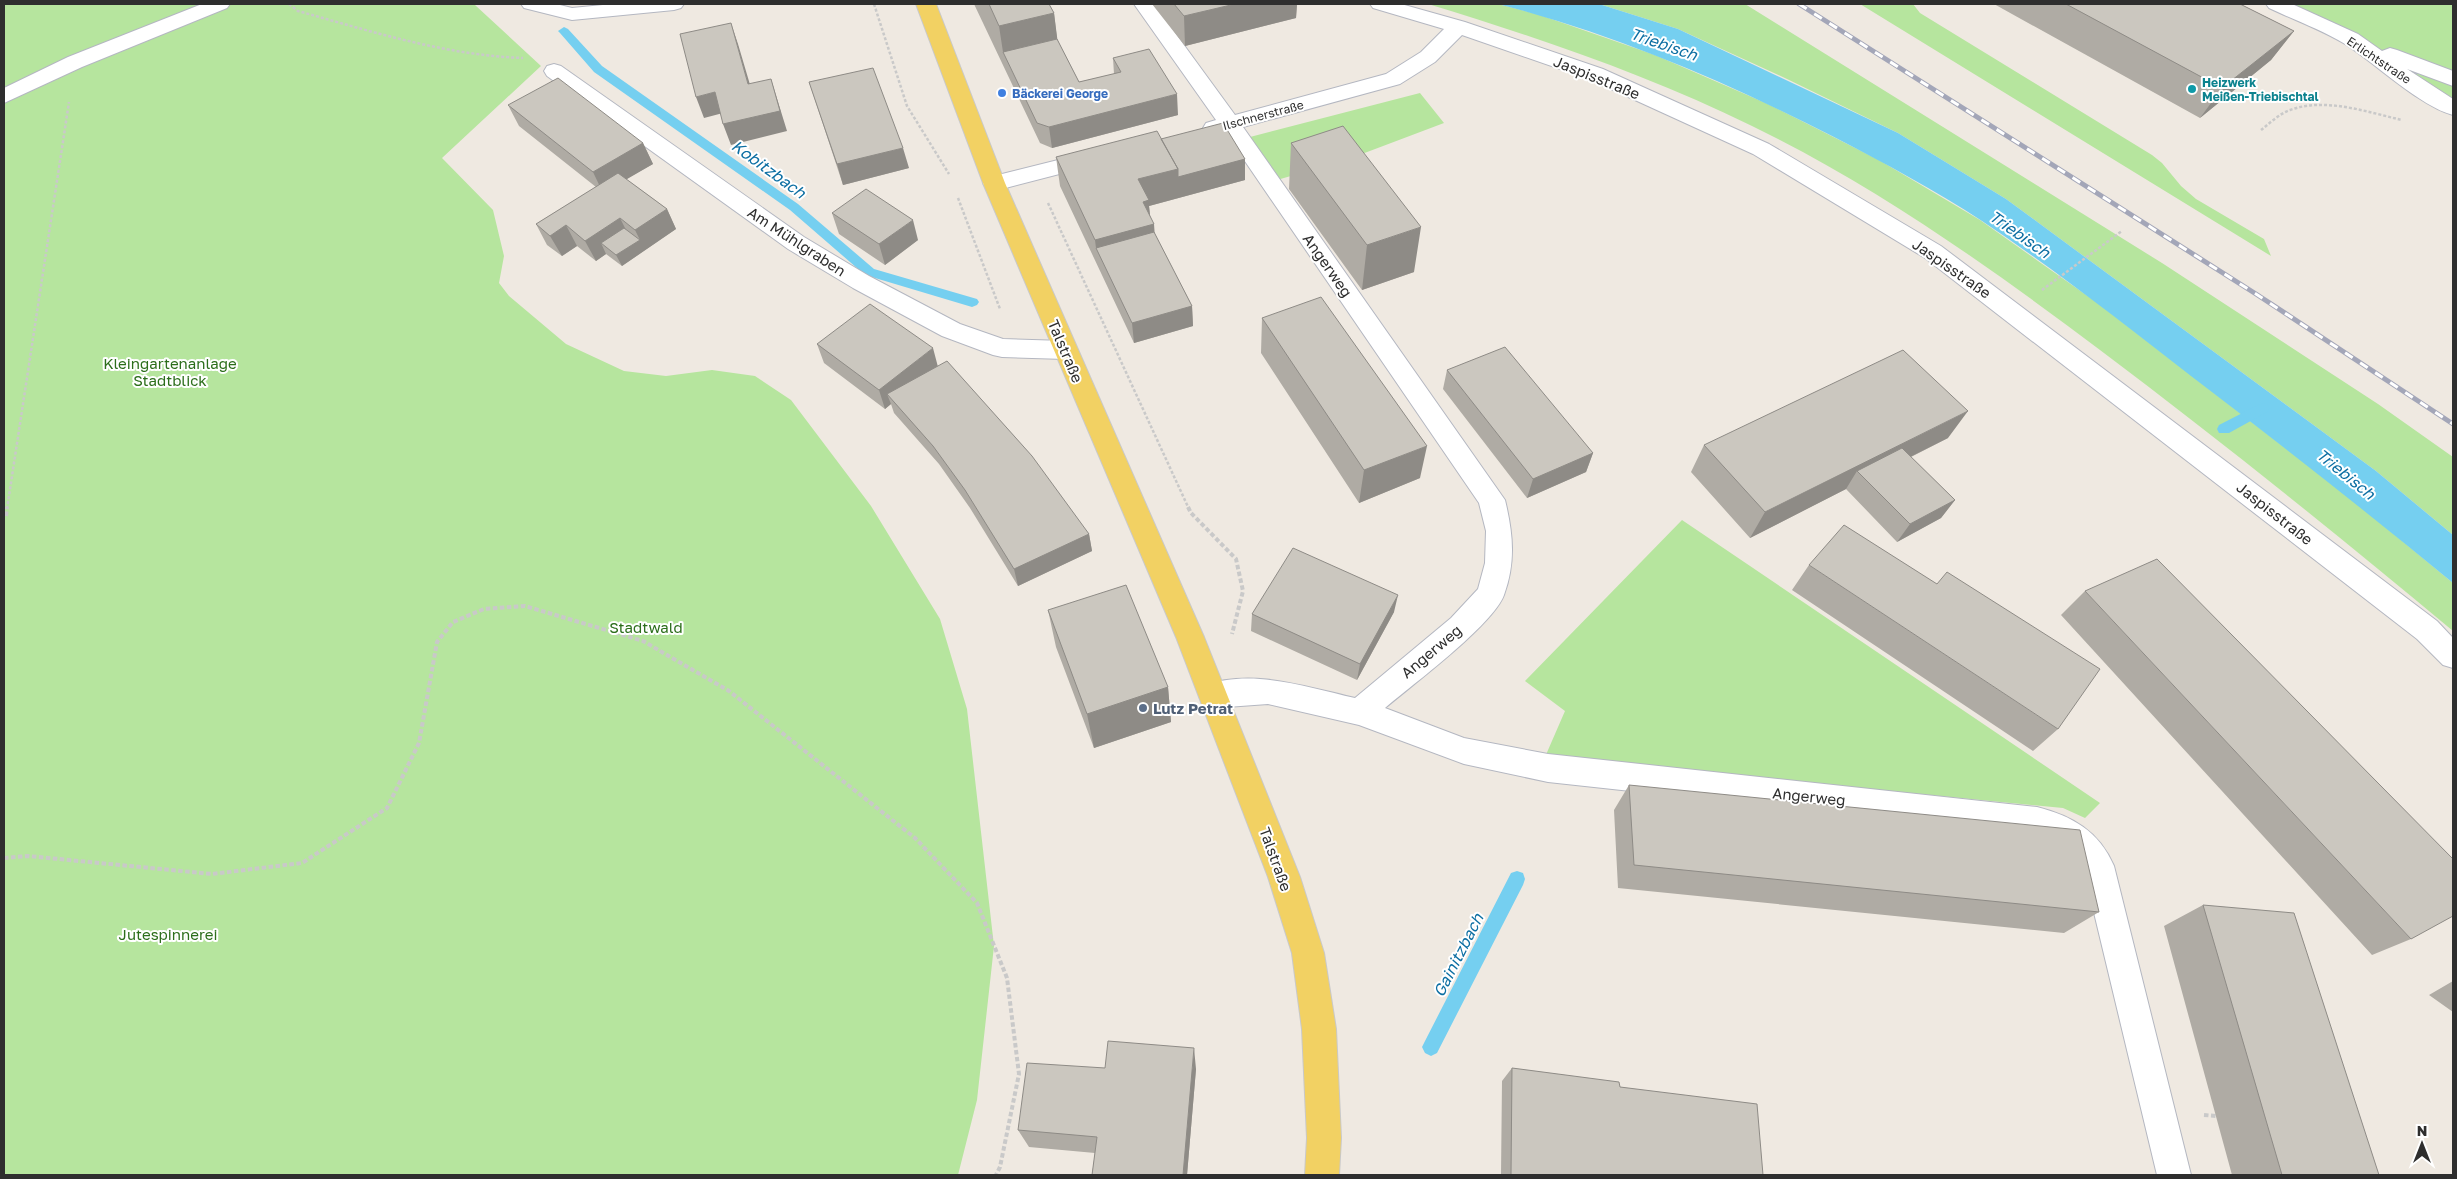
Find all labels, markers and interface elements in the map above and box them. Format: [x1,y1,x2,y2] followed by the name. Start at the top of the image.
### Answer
[1628,23,1701,65] water label: Triebisch
[2344,33,2414,87] street label: Erlichtstraße
[1551,52,1643,103] street label: Jaspisstraße
[2202,75,2318,104] place label: Heizwerk Meißen-Triebischtal
[2186,83,2198,95] marker: Heizwerk Meißen-Triebischtal
[1012,86,1108,101] place label: Bäckerei George
[996,87,1008,99] marker: Bäckerei George
[1221,97,1305,133] street label: Ilschnerstraße
[728,135,811,203] water label: Kobitzbach
[745,203,849,279] street label: Am Mühlgraben
[1986,206,2055,263] water label: Triebisch
[1300,230,1356,300] street label: Angerweg
[1909,234,1995,302] street label: Jaspisstraße
[1045,317,1087,386] street label: Talstraße
[103,354,237,389] park label: Kleingartenanlage Stadtblick
[2313,444,2380,504] water label: Triebisch
[2233,478,2317,548] street label: Jaspisstraße
[609,618,683,636] park label: Stadtwald
[1397,621,1465,681] street label: Angerweg
[1153,699,1233,717] place label: Lutz Petrat
[1137,702,1149,714] marker: Lutz Petrat
[1772,783,1846,809] street label: Angerweg
[1256,825,1296,894] street label: Talstraße
[1428,909,1488,1000] water label: Gainitzbach
[119,925,217,943] park label: Jutespinnerei
[2397,1119,2447,1169] north arrow
[2417,1122,2427,1139] text: N

